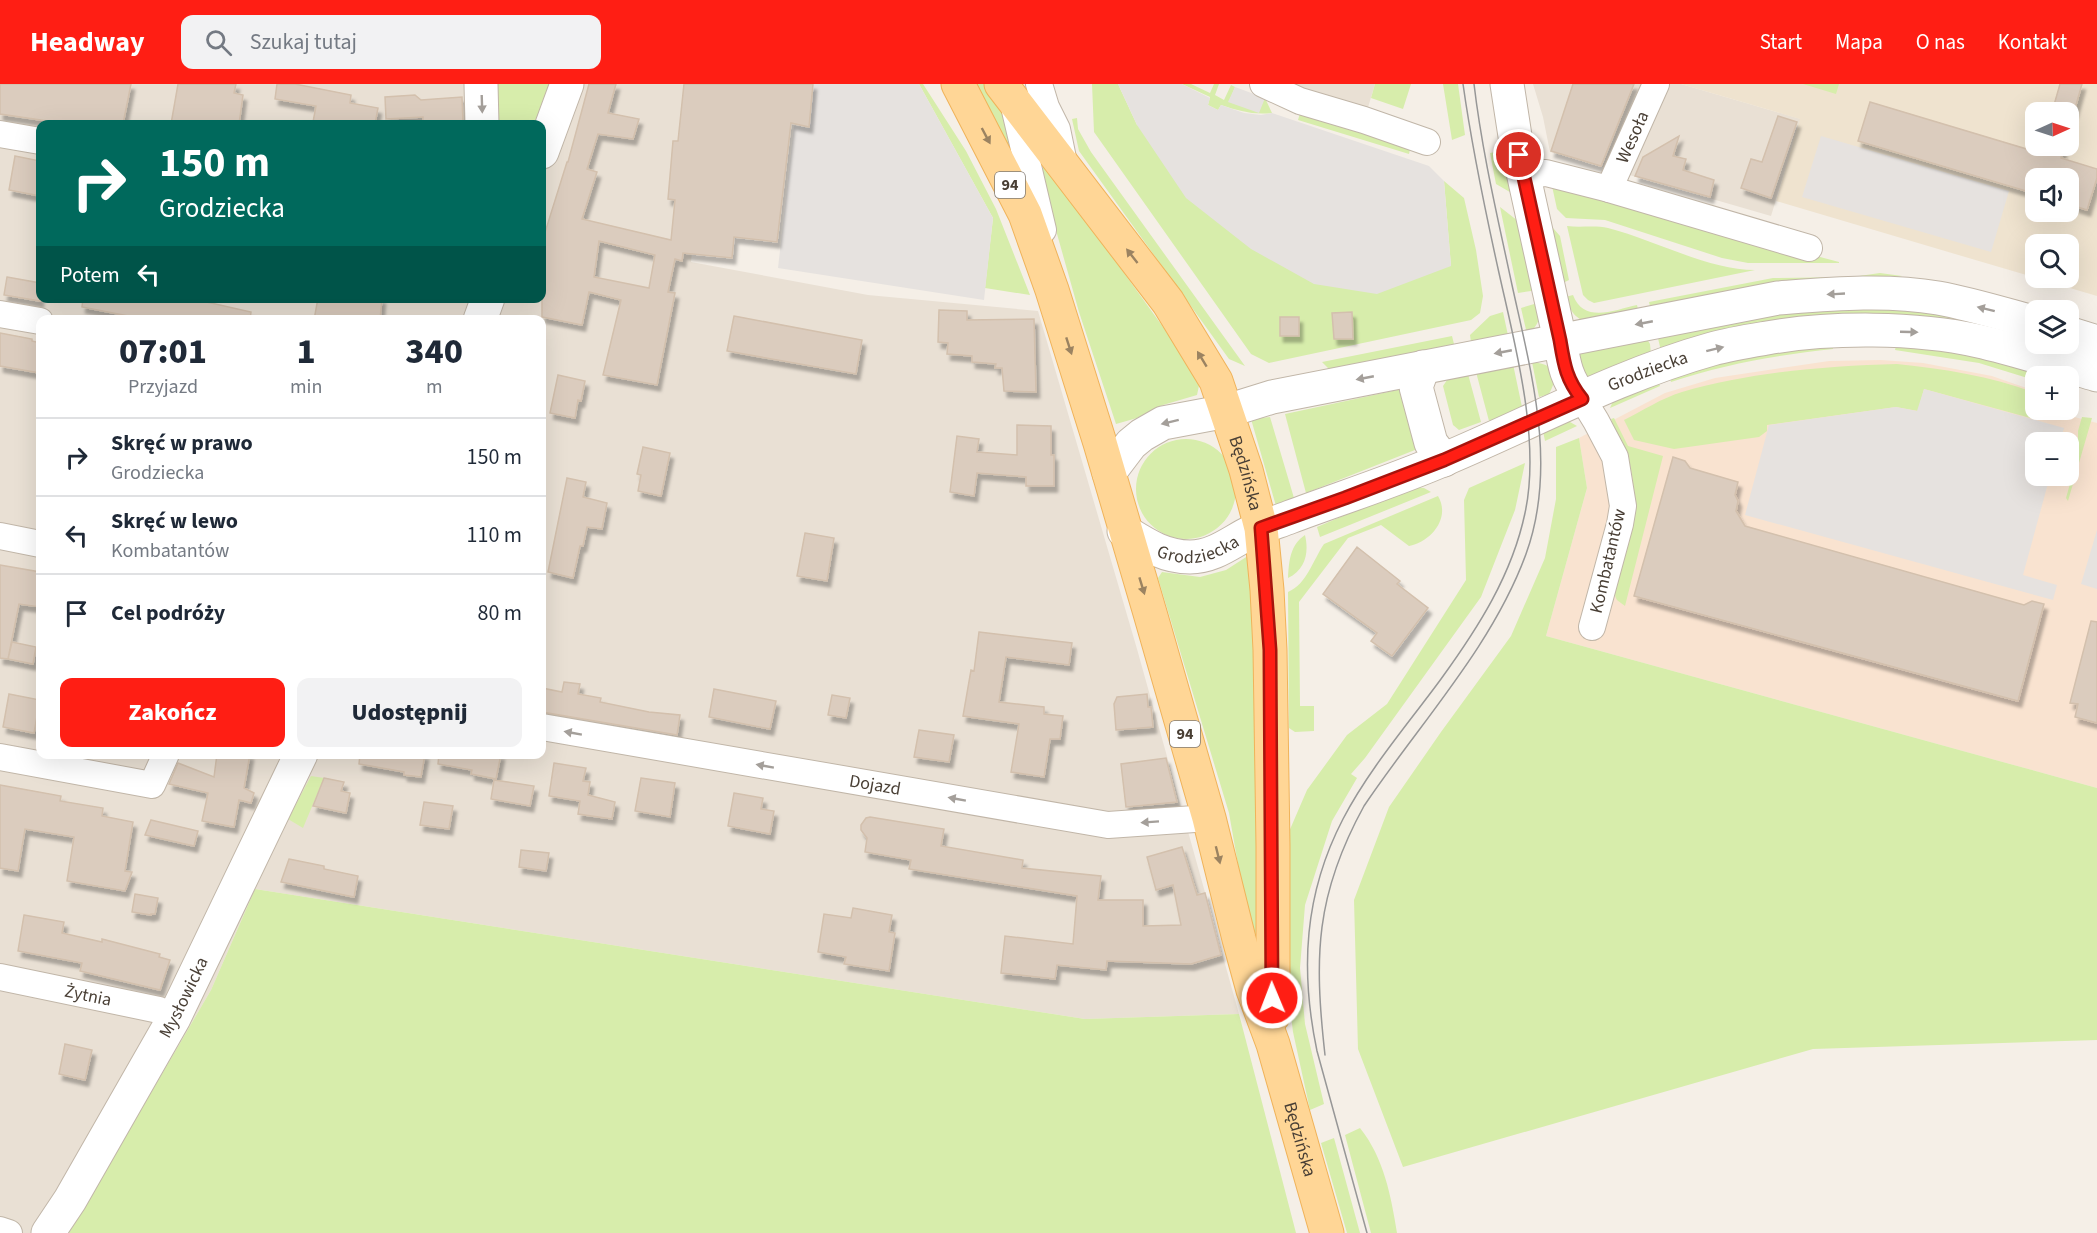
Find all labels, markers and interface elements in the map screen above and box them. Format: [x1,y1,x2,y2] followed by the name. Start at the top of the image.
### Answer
[181,15,601,69] search box
[30,22,145,62] text: Headway
[202,26,235,59] icon: search
[250,26,357,58] text: Szukaj tutaj
[1760,27,1802,57] text: Start
[1835,27,1883,57] text: Mapa
[1916,27,1965,57] text: O nas
[1998,27,2067,57] text: Kontakt
[477,95,486,114] one-way arrow
[2025,102,2079,156] north arrow
[2025,102,2079,486] map controls
[1610,107,1655,167] street label: Wesoła
[981,127,991,144] one-way arrow
[1493,129,1544,180] pin
[159,133,270,193] text: 150 m
[1502,138,1535,171] icon: arrive
[60,144,138,222] icon: right
[2025,168,2079,222] button: sound
[995,172,1025,198] road number: 94
[159,189,285,228] text: Grodziecka
[2025,234,2079,288] button: search
[1126,248,1139,264] one-way arrow
[132,258,165,291] icon: left
[60,259,120,291] text: Potem
[1827,289,1846,299] one-way arrow
[2025,300,2079,354] button: layers
[1977,304,1996,314] one-way arrow
[1634,319,1653,328] one-way arrow
[119,326,207,377] text: 07:01
[297,326,316,377] text: 1
[405,326,463,377] text: 340
[1899,327,1918,337] one-way arrow
[1065,337,1075,355] one-way arrow
[1706,343,1724,353] one-way arrow
[1604,345,1691,398] street label: Grodziecka
[1493,348,1512,357] one-way arrow
[1197,350,1208,367] one-way arrow
[2025,366,2079,420] button: +
[128,373,198,401] text: Przyjazd
[290,373,322,401] text: min
[426,373,442,401] text: m
[1356,374,1375,383] one-way arrow
[1161,418,1179,428] one-way arrow
[111,427,253,459] text: Skręć w prawo
[1223,432,1268,513] street label: Będzińska
[2025,432,2079,486] button: −
[60,441,93,474] icon: right
[467,441,522,473] text: 150 m
[111,459,204,487] text: Grodziecka
[111,505,238,537] text: Skręć w lewo
[1584,506,1632,616] street label: Kombatantów
[60,519,93,552] icon: left
[467,519,522,551] text: 110 m
[1154,529,1244,570] street label: Grodziecka
[111,537,229,565] text: Kombatantów
[1138,577,1147,595] one-way arrow
[60,597,93,630] icon: arrive
[111,597,225,629] text: Cel podróży
[477,597,522,629] text: 80 m
[60,678,285,747] button: Zakończ
[297,678,522,747] button: Udostępnij
[1170,721,1200,747] road number: 94
[563,728,582,737] one-way arrow
[756,761,775,770] one-way arrow
[847,768,903,801] street label: Dojazd
[948,794,967,803] one-way arrow
[1141,818,1160,827] one-way arrow
[1213,846,1223,864] one-way arrow
[153,953,214,1042] street label: Mysłowicka
[1240,966,1304,1030] position arrow
[62,978,114,1012] street label: Żytnia
[1278,1099,1323,1180] street label: Będzińska

